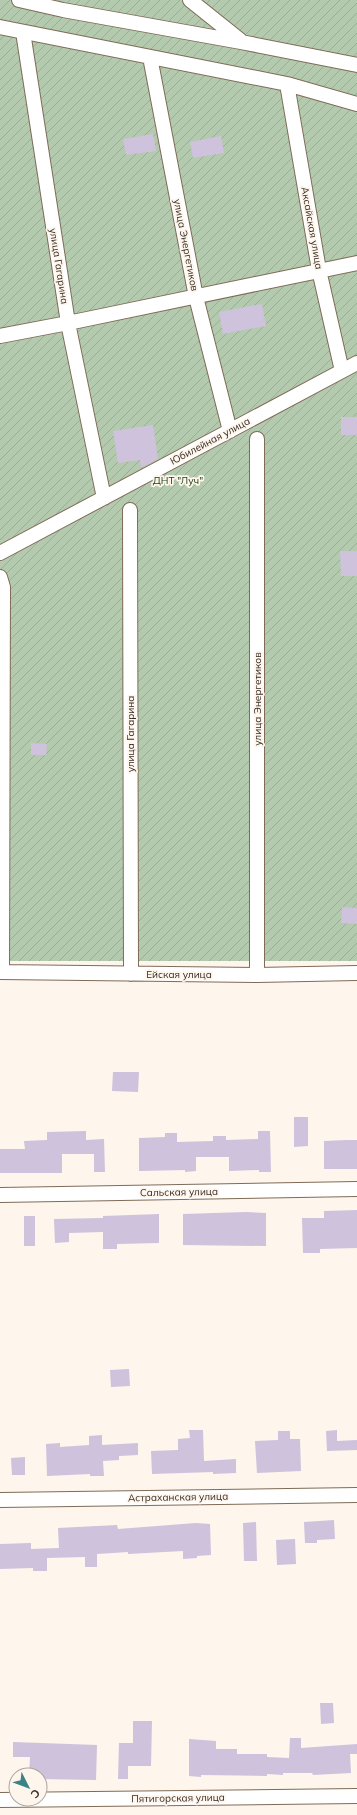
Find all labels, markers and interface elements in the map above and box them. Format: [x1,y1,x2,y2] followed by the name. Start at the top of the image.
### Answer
[298,186,326,270] street label: Аксайская улица
[171,198,201,293] street label: улица Энергетиков
[47,227,71,305] street label: улица Гагарина
[168,414,252,468] street label: Юбилейная улица
[153,474,203,487] park label: ДНТ "Луч"
[251,652,264,746] street label: улица Энергетиков
[124,696,137,772] street label: улица Гагарина
[146,968,212,981] street label: Ейская улица
[140,1185,218,1199] street label: Сальская улица
[128,1490,228,1504] street label: Астраханская улица
[8,1767,48,1807] north arrow
[27,1786,43,1802] text: С
[131,1791,225,1805] street label: Пятигорская улица

